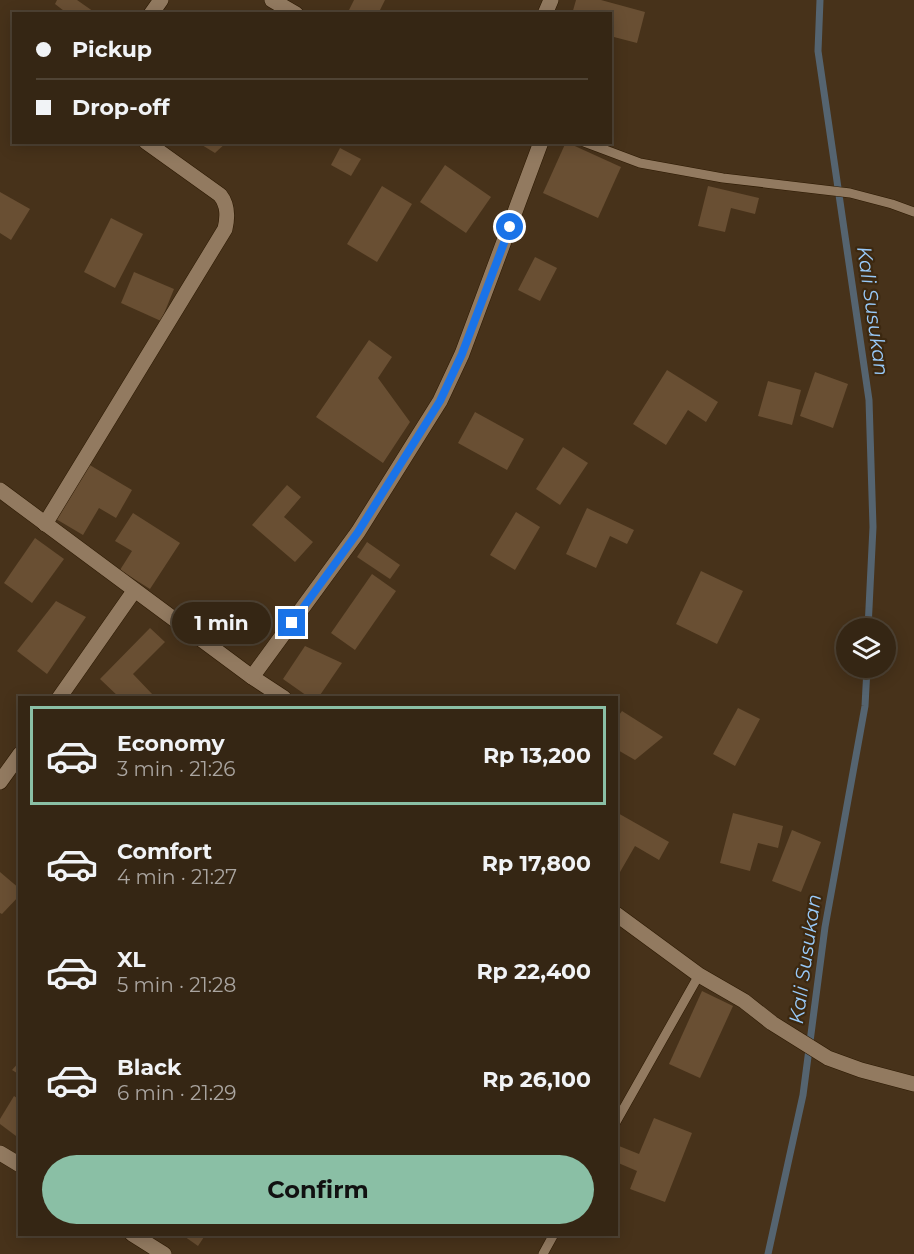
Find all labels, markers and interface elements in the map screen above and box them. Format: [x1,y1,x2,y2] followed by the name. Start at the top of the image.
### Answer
[72,36,152,63] text: Pickup
[72,94,170,121] text: Drop-off
[496,213,523,240] route start
[852,245,894,377] water label: Kali Susukan
[172,602,271,644] callout: 1 min
[278,609,305,636] route end
[194,611,249,635] text: 1 min
[836,618,896,678] map controls
[836,618,896,678] button: layers
[45,729,99,783] icon: car
[117,730,225,757] text: Economy
[483,742,591,769] text: Rp 13,200
[117,757,235,781] text: 3 min · 21:26
[45,837,99,891] icon: car
[117,838,212,865] text: Comfort
[482,850,591,877] text: Rp 17,800
[117,865,237,889] text: 4 min · 21:27
[784,893,826,1025] water label: Kali Susukan
[45,945,99,999] icon: car
[117,946,146,973] text: XL
[476,958,591,985] text: Rp 22,400
[117,973,236,997] text: 5 min · 21:28
[45,1053,99,1107] icon: car
[117,1054,181,1081] text: Black
[482,1066,591,1093] text: Rp 26,100
[117,1081,236,1105] text: 6 min · 21:29
[42,1155,594,1224] button: Confirm

